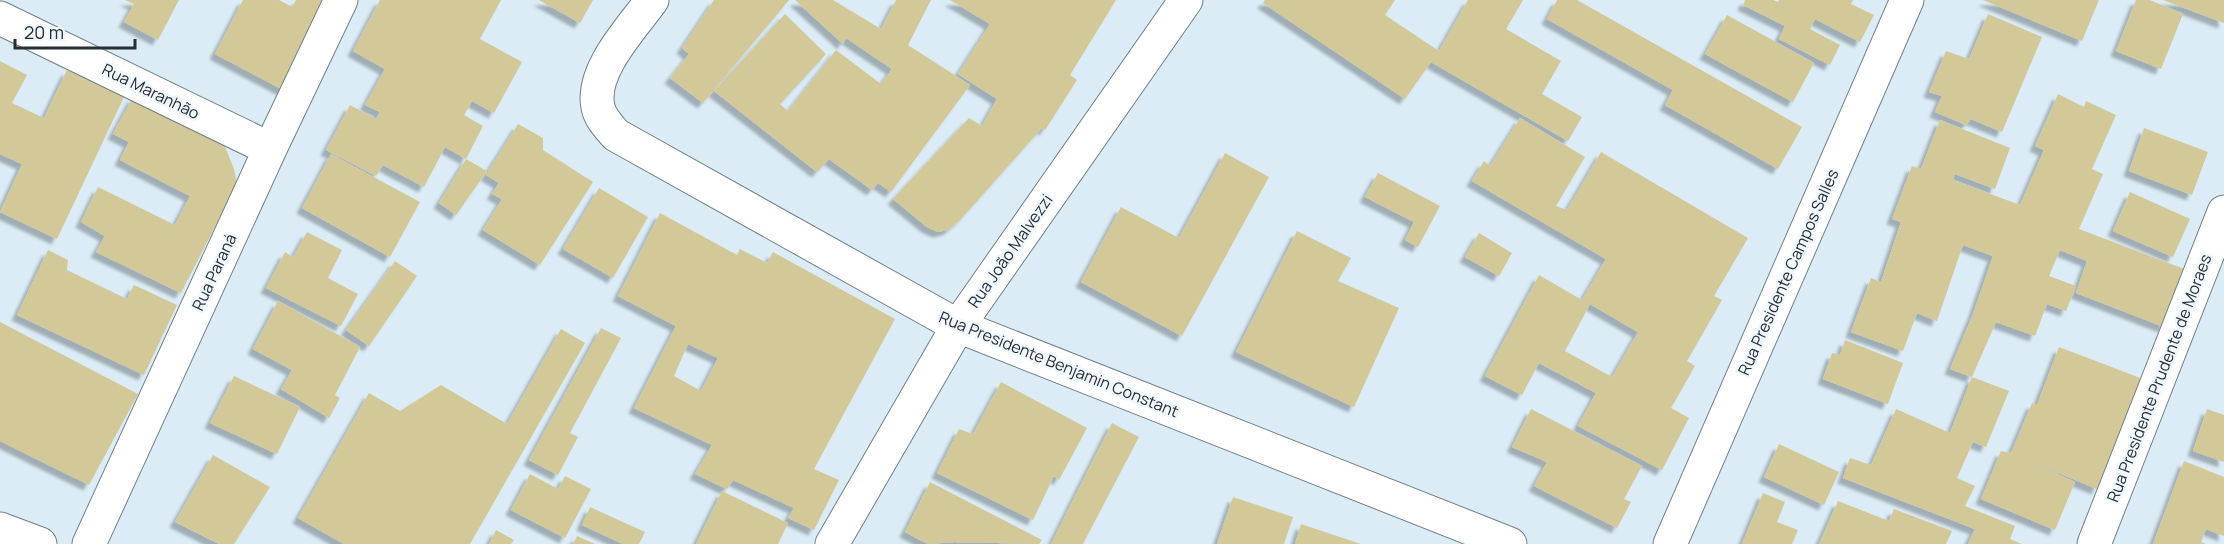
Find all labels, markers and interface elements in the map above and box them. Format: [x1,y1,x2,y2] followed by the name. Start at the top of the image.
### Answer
[15,12,135,50] scale bar
[24,20,64,44] text: 20 m
[99,58,203,124] street label: Rua Maranhão
[1732,165,1844,379] street label: Rua Presidente Campos Salles
[963,190,1057,312] street label: Rua João Malvezzi
[187,230,241,314] street label: Rua Paraná
[2101,251,2217,505] street label: Rua Presidente Prudente de Moraes
[936,306,1182,422] street label: Rua Presidente Benjamin Constant

